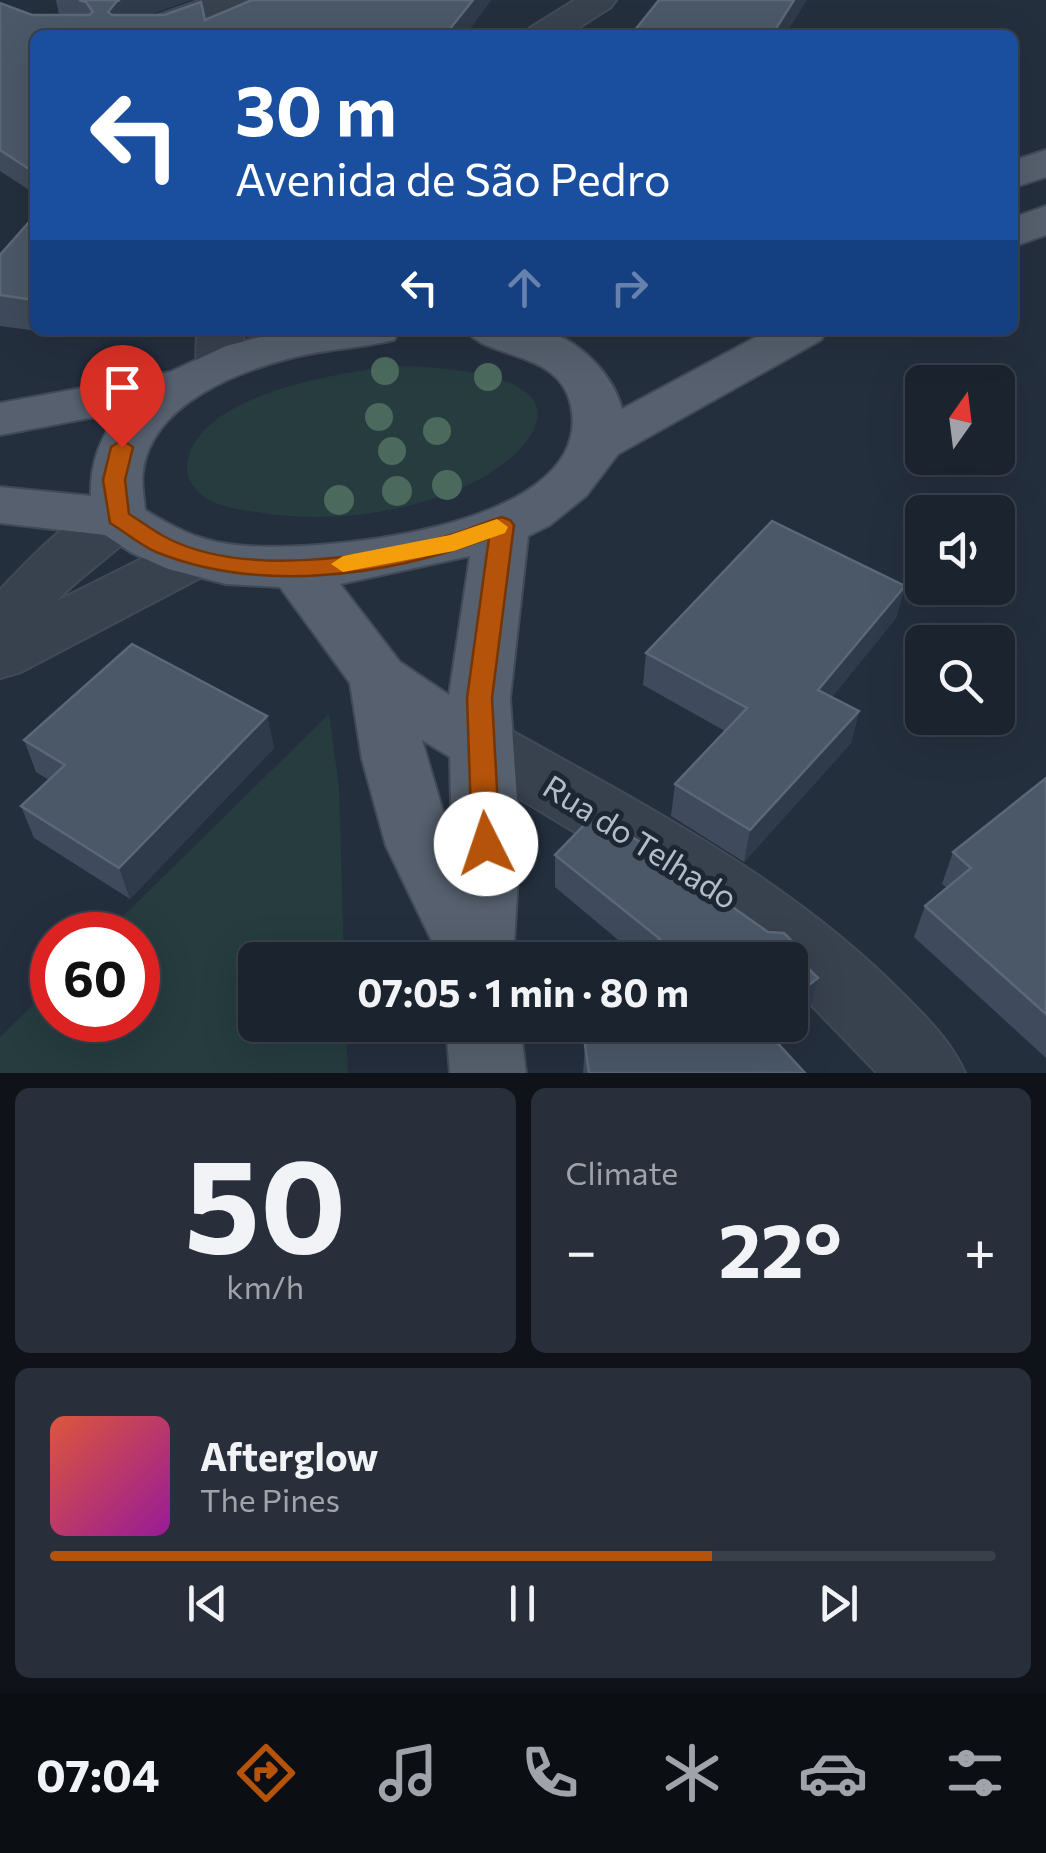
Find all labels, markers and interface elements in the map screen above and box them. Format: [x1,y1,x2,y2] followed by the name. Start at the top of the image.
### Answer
[235,65,397,150] text: 30 m
[70,70,200,200] icon: left
[235,150,671,205] text: Avenida de São Pedro
[392,260,447,315] icon: left
[497,260,552,315] icon: ahead
[602,260,657,315] icon: right
[80,345,165,448] pin
[95,360,150,415] icon: arrive
[905,365,1015,475] north arrow
[905,365,1015,735] map controls
[905,495,1015,605] button: sound
[905,625,1015,735] button: search
[537,765,745,917] street label: Rua do Telhado
[434,792,538,896] position arrow
[30,912,160,1042] speed limit sign: 60
[357,968,689,1015] text: 07:05 · 1 min · 80 m
[184,1121,346,1280] text: 50
[566,1152,678,1192] text: Climate
[718,1202,842,1293] text: 22°
[566,1215,597,1282] text: −
[964,1215,996,1282] text: +
[226,1266,304,1306] text: km/h
[200,1432,378,1479] text: Afterglow
[200,1479,340,1519] text: The Pines
[180,1576,235,1631] icon: previous
[495,1576,550,1631] icon: pause
[811,1576,866,1631] icon: next
[231,1738,301,1808] icon: directions
[373,1738,443,1808] icon: music
[515,1738,585,1808] icon: phone
[657,1738,727,1808] icon: climate
[798,1738,868,1808] icon: car
[940,1738,1010,1808] icon: filters
[36,1746,160,1801] text: 07:04

